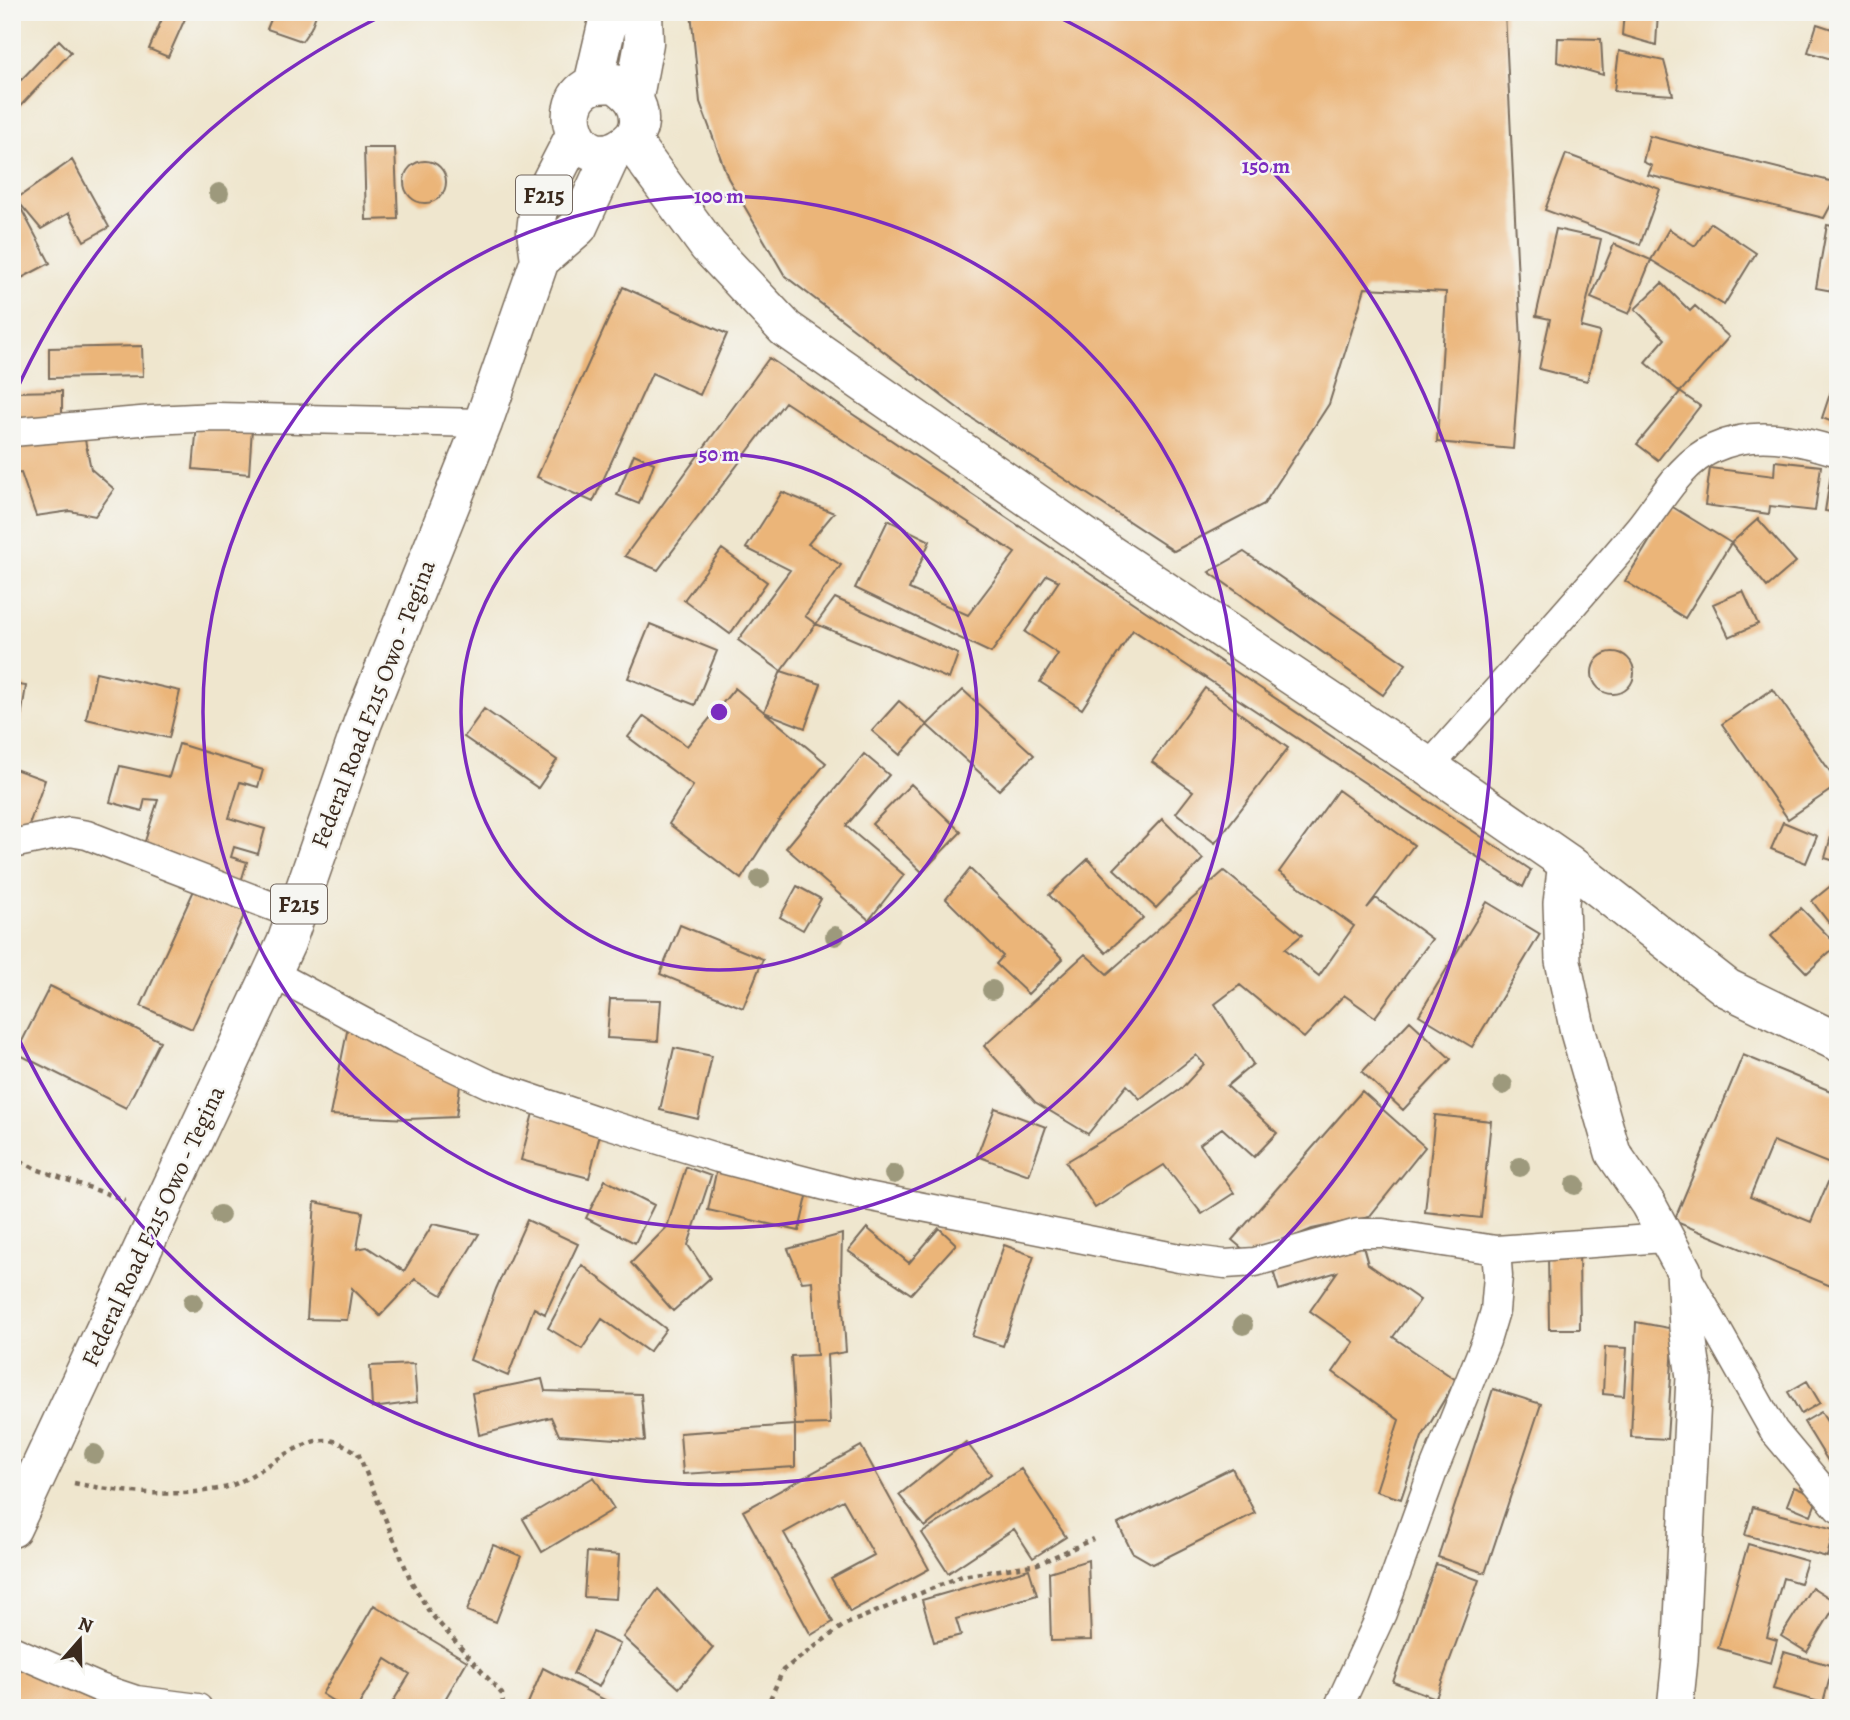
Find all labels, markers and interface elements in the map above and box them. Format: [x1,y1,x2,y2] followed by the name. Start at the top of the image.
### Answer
[1242,152,1291,180] text: 150 m
[516,176,572,214] road number: F215
[694,182,744,210] text: 100 m
[699,440,740,468] text: 50 m
[303,555,443,853] street label: Federal Road F215 Owo - Tegina
[707,700,731,724] centre of rings
[271,884,327,923] road number: F215
[74,1080,233,1372] street label: Federal Road F215 Owo - Tegina
[46,1604,116,1674] north arrow
[75,1610,97,1640] text: N

